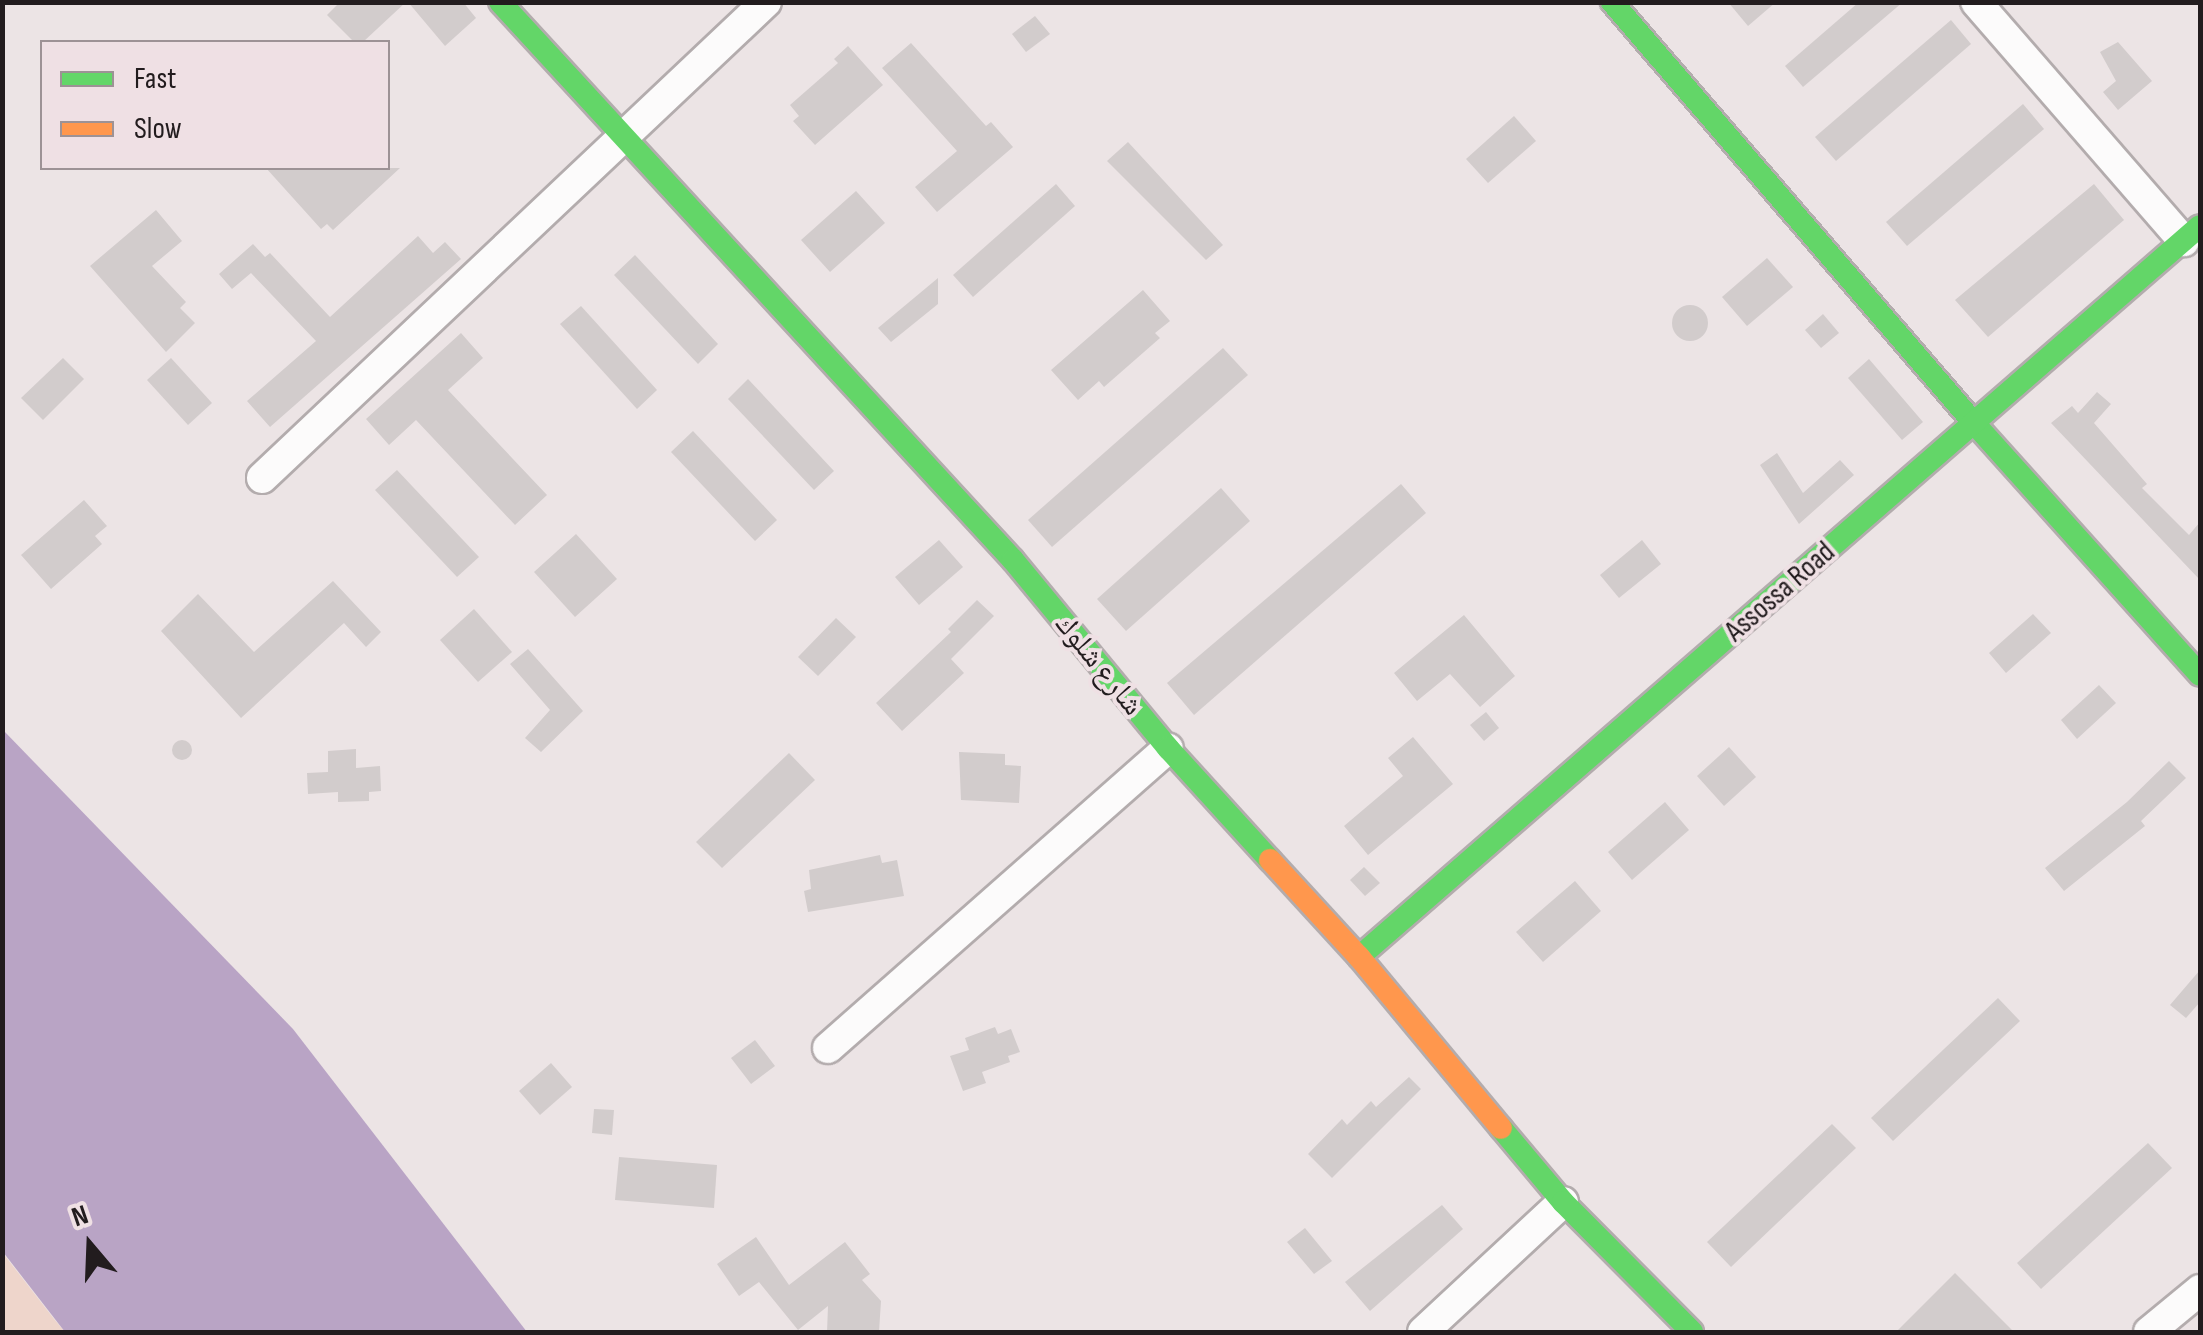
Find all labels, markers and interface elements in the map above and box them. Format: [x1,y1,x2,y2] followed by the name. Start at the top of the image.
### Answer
[40,40,390,170] legend
[134,61,176,97] text: Fast
[134,111,182,147] text: Slow
[1718,534,1842,650] street label: Assossa Road
[1047,607,1151,723] street label: شارع شلوك
[40,1195,140,1295] north arrow
[68,1198,93,1234] text: N

